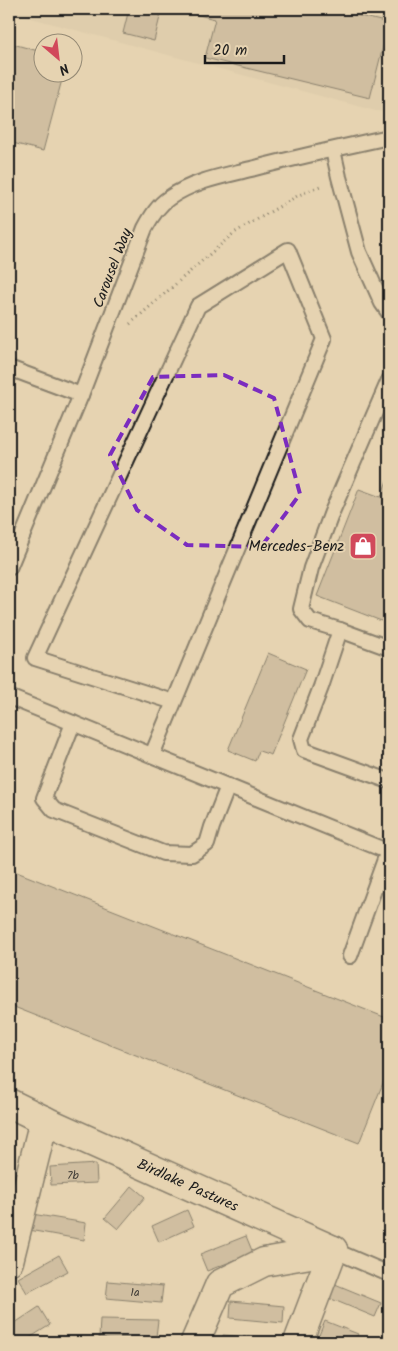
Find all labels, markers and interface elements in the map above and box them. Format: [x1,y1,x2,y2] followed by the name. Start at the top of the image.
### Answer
[32,32,82,82] north arrow
[205,32,284,64] scale bar
[213,39,247,63] text: 20 m
[54,57,73,80] text: N
[87,224,139,312] street label: Carousel Way
[348,531,378,561] shop icon: Mercedes-Benz
[249,535,344,559] place label: Mercedes-Benz
[133,1153,243,1219] street label: Birdlake Pastures
[67,1166,80,1185] house number: 7b
[130,1283,140,1302] house number: 1a

